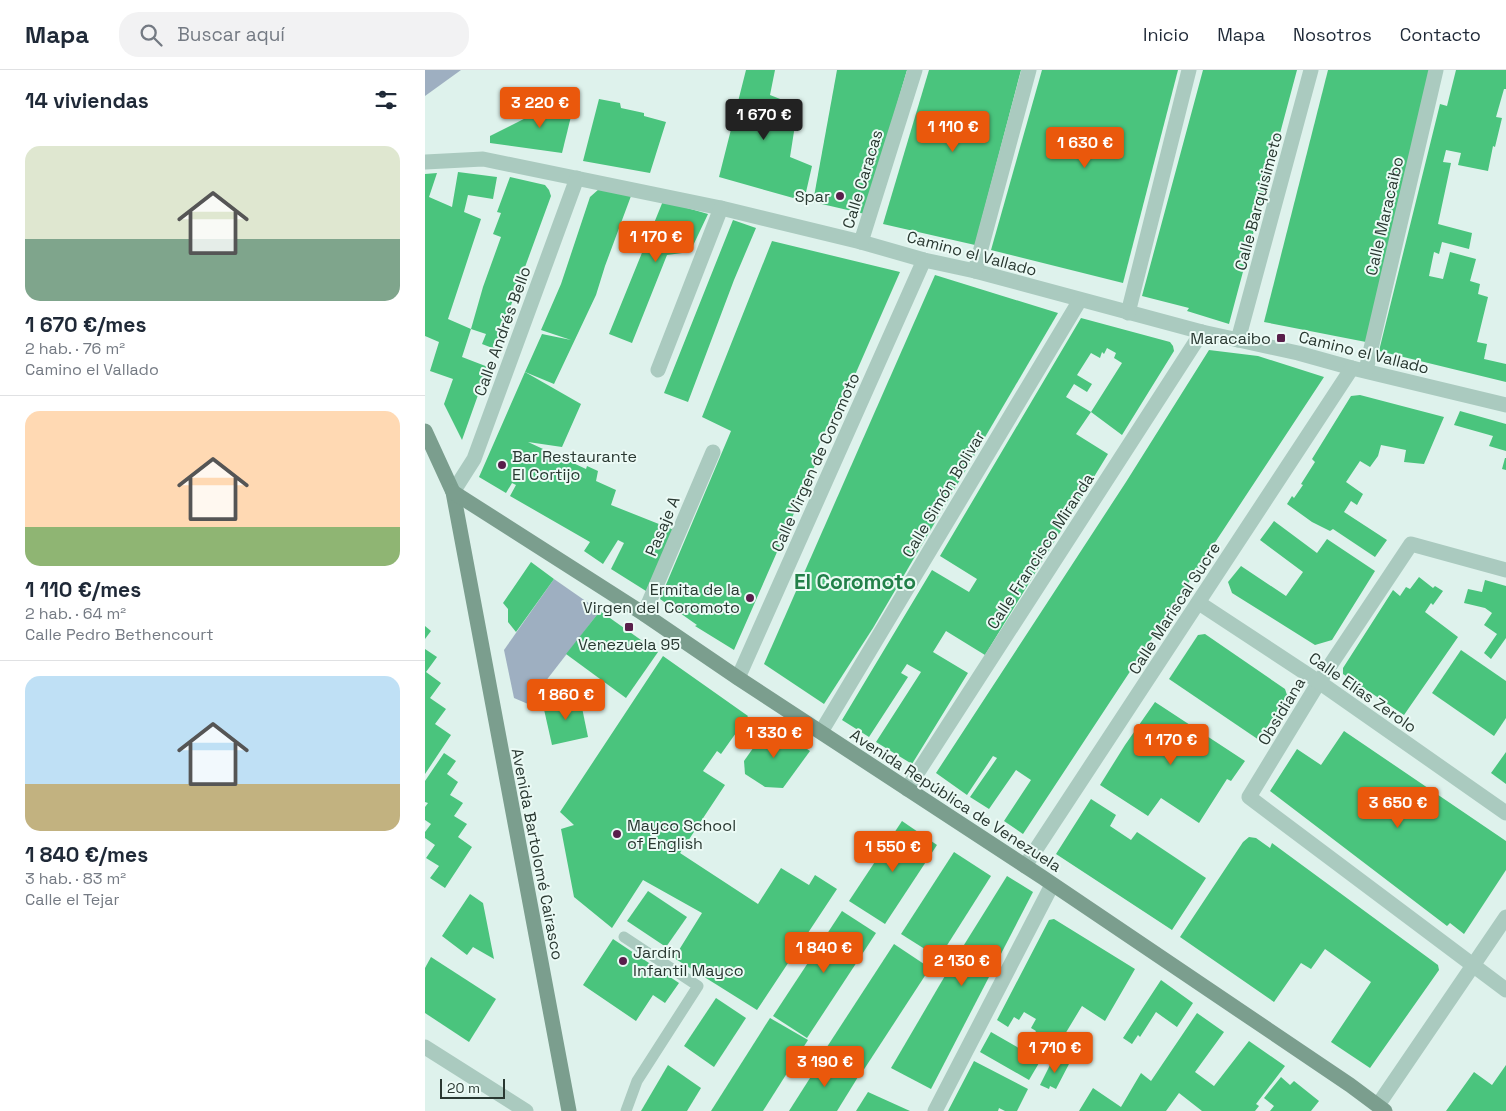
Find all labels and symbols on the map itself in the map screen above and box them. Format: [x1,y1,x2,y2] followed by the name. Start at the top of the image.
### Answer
[494,87,586,129] pin: 3 220 €
[718,98,810,141] pin: 1 670 €
[907,111,999,153] pin: 1 110 €
[1039,126,1131,169] pin: 1 630 €
[837,127,887,231] street label: Calle Caracas
[1230,130,1287,273] street label: Calle Barquisimeto
[1361,155,1408,278] street label: Calle Maracaibo
[795,186,830,207] place label: Spar
[834,190,846,202] marker: Spar
[610,220,702,263] pin: 1 170 €
[905,226,1039,281] street label: Camino el Vallado
[469,263,536,399] street label: Calle Andrés Bello
[1296,326,1431,379] street label: Camino el Vallado
[1190,328,1271,349] place label: Maracaibo
[1275,332,1287,344] marker: Maracaibo
[766,369,864,555] street label: Calle Virgen de Coromoto
[897,427,990,561] street label: Calle Simón Bolivar
[512,446,637,485] place label: Bar Restaurante El Cortijo
[496,459,508,471] marker: Bar Restaurante El Cortijo
[982,469,1099,633] street label: Calle Francisco Miranda
[640,493,685,560] street label: Pasaje A
[1124,538,1225,678] street label: Calle Mariscal Sucre
[794,568,916,595] district label: El Coromoto
[583,579,740,618] place label: Ermita de la Virgen del Coromoto
[744,592,756,604] marker: Ermita de la Virgen del Coromoto
[623,621,635,633] marker: Venezuela 95
[578,634,680,655] place label: Venezuela 95
[1305,647,1421,738] street label: Calle Elías Zerolo
[1253,673,1310,749] street label: Obsidiana
[520,678,612,721] pin: 1 860 €
[728,716,820,759] pin: 1 330 €
[846,724,1065,877] street label: Avenida República de Venezuela
[1125,724,1217,766] pin: 1 170 €
[507,747,568,962] street label: Avenida Bartolomé Cairasco
[1352,786,1444,829] pin: 3 650 €
[627,815,736,854] place label: Mayco School of English
[611,828,623,840] marker: Mayco School of English
[847,830,939,873] pin: 1 550 €
[778,932,870,974] pin: 1 840 €
[633,942,744,981] place label: Jardín Infantil Mayco
[916,944,1008,987] pin: 2 130 €
[617,955,629,967] marker: Jardín Infantil Mayco
[1009,1032,1101,1074] pin: 1 710 €
[779,1046,871,1088] pin: 3 190 €
[440,1076,505,1099] scale bar

